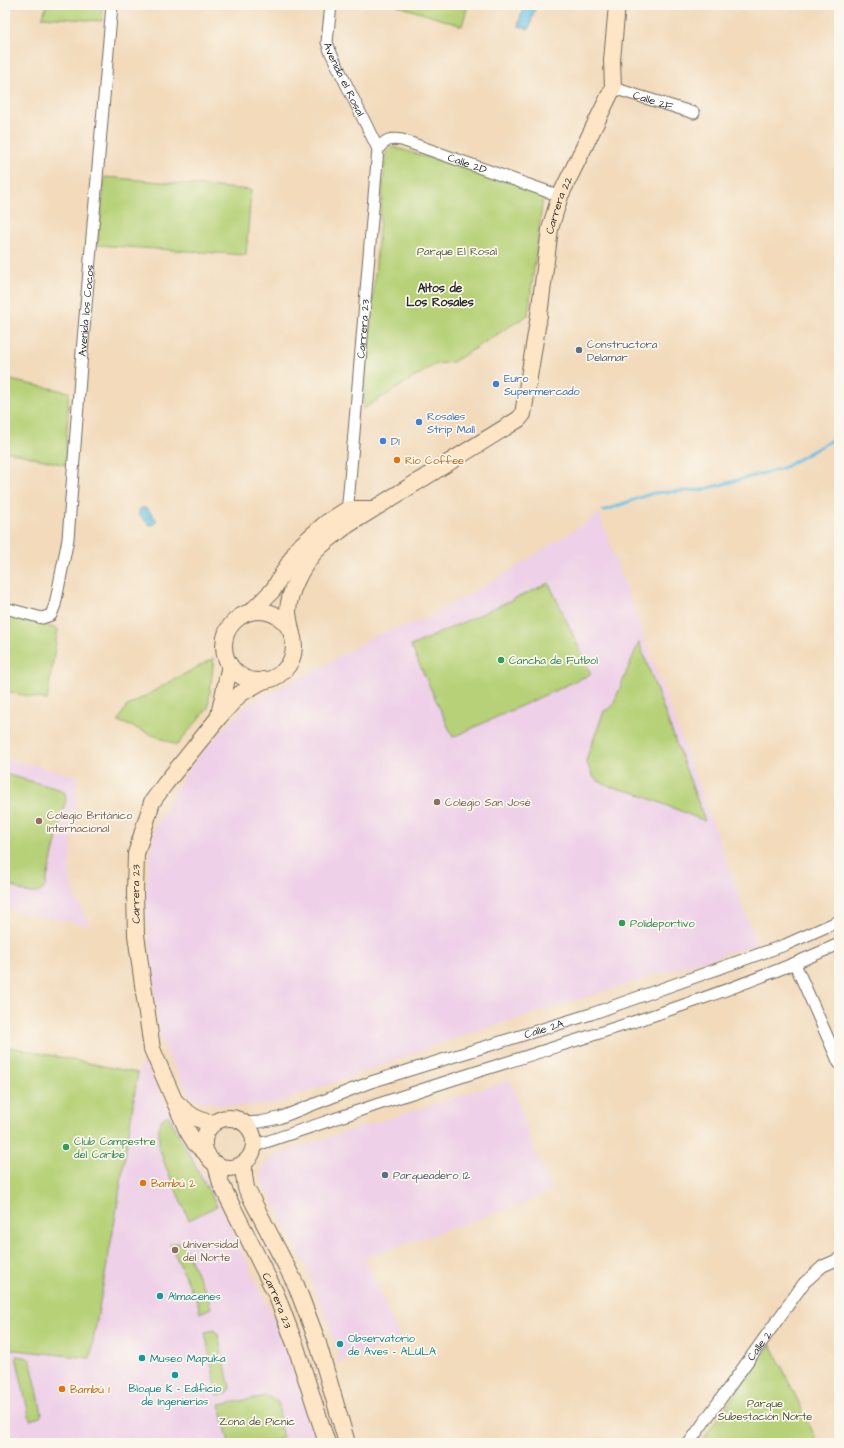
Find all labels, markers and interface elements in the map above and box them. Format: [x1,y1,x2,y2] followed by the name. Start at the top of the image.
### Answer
[320,40,368,119] street label: Avenida el Rosal
[631,87,675,114] street label: Calle 2F
[446,149,489,177] street label: Calle 2D
[542,173,576,235] street label: Carrera 22
[417,244,497,259] park label: Parque El Rosal
[74,264,97,357] street label: Avenida los Cocos
[406,280,474,311] district label: Altos de Los Rosales
[353,298,373,359] street label: Carrera 23
[587,337,658,365] place label: Constructora Delamar
[574,345,584,355] marker: Constructora Delamar
[504,371,581,399] place label: Euro Supermercado
[491,379,501,389] marker: Euro Supermercado
[427,409,475,437] place label: Rosales Strip Mall
[414,417,424,427] marker: Rosales Strip Mall
[391,434,400,449] place label: D1
[378,436,388,446] marker: D1
[405,453,464,468] place label: Rio Coffee
[392,455,402,465] marker: Rio Coffee
[509,653,598,668] place label: Cancha de Futbol
[496,655,506,665] marker: Cancha de Futbol
[445,795,531,811] place label: Colegio San José
[432,797,442,807] marker: Colegio San José
[47,808,133,836] place label: Colegio Británico Internacional
[34,816,44,826] marker: Colegio Británico Internacional
[127,864,143,924] street label: Carrera 23
[630,916,695,931] place label: Polideportivo
[617,918,627,928] marker: Polideportivo
[522,1015,565,1042] street label: Calle 2A
[74,1134,156,1162] place label: Club Campestre del Caribe
[61,1142,71,1152] marker: Club Campestre del Caribe
[393,1168,471,1183] place label: Parqueadero 12
[380,1170,390,1180] marker: Parqueadero 12
[151,1176,196,1191] place label: Bambú 2
[138,1178,148,1188] marker: Bambú 2
[183,1237,238,1265] place label: Universidad del Norte
[170,1245,180,1255] marker: Universidad del Norte
[259,1270,296,1331] street label: Carrera 23
[168,1289,221,1304] place label: Almacenes
[155,1291,165,1301] marker: Almacenes
[743,1327,775,1364] street label: Calle 2
[348,1331,436,1359] place label: Observatorio de Aves - ALULA
[335,1339,345,1349] marker: Observatorio de Aves - ALULA
[150,1351,226,1366] place label: Museo Mapuka
[137,1353,147,1363] marker: Museo Mapuka
[170,1370,180,1380] marker: Bloque K - Edificio de Ingenierías
[128,1381,222,1410] place label: Bloque K - Edificio de Ingenierías
[70,1382,110,1397] place label: Bambú 1
[57,1384,67,1394] marker: Bambú 1
[718,1396,812,1424] park label: Parque Subestación Norte
[219,1414,295,1429] park label: Zona de Picnic

